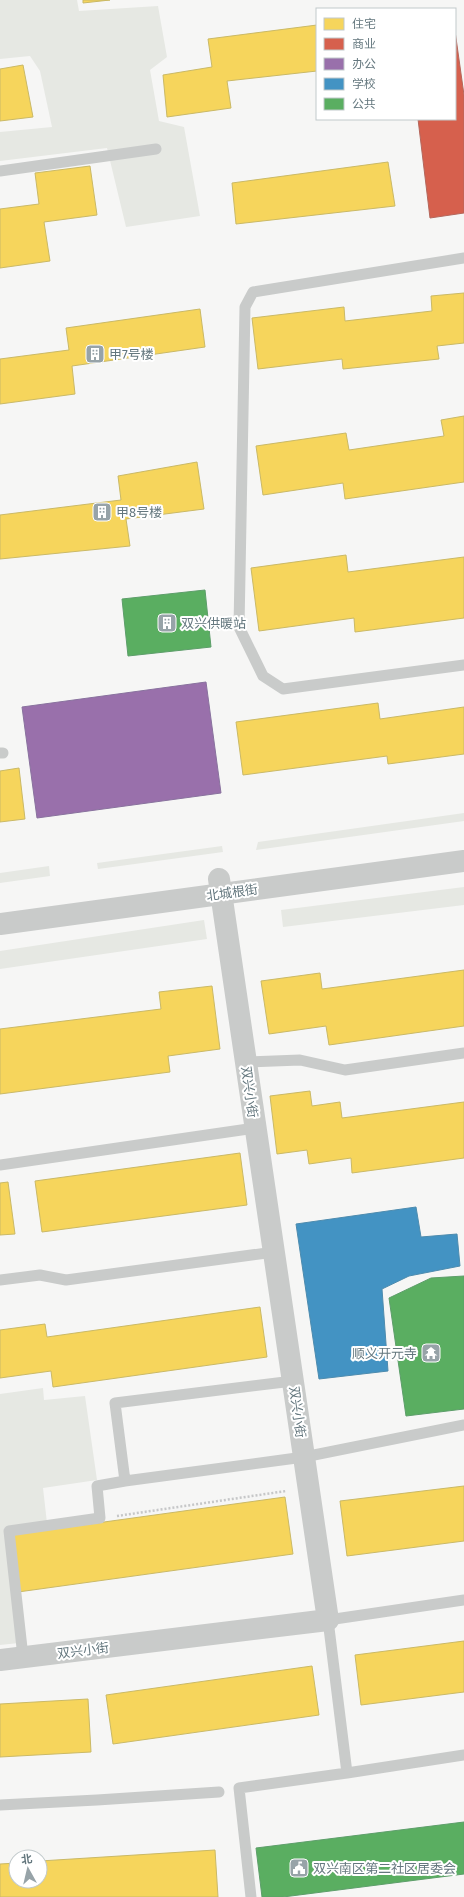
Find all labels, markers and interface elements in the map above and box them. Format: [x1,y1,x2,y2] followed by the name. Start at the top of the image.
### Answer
[316,8,456,120] legend
[352,17,376,31] text: 住宅
[352,37,376,51] text: 商业
[352,57,376,71] text: 办公
[352,77,376,91] text: 学校
[352,97,376,111] text: 公共
[84,343,106,365] building icon: 甲7号楼
[109,347,154,362] place label: 甲7号楼
[91,501,113,523] building icon: 甲8号楼
[116,505,162,520] place label: 甲8号楼
[156,612,178,634] building icon: 双兴供暖站
[181,616,246,631] place label: 双兴供暖站
[205,881,259,904] street label: 北城根街
[238,1065,261,1119] street label: 双兴小街
[420,1342,442,1364] temple icon: 顺义开元寺
[352,1346,417,1361] place label: 顺义开元寺
[286,1385,309,1439] street label: 双兴小街
[56,1640,110,1661] street label: 双兴小街
[8,1849,48,1889] north arrow
[20,1852,33,1867] text: 北
[288,1857,310,1879] public building icon: 双兴南区第二社区居委会
[313,1861,456,1876] place label: 双兴南区第二社区居委会

